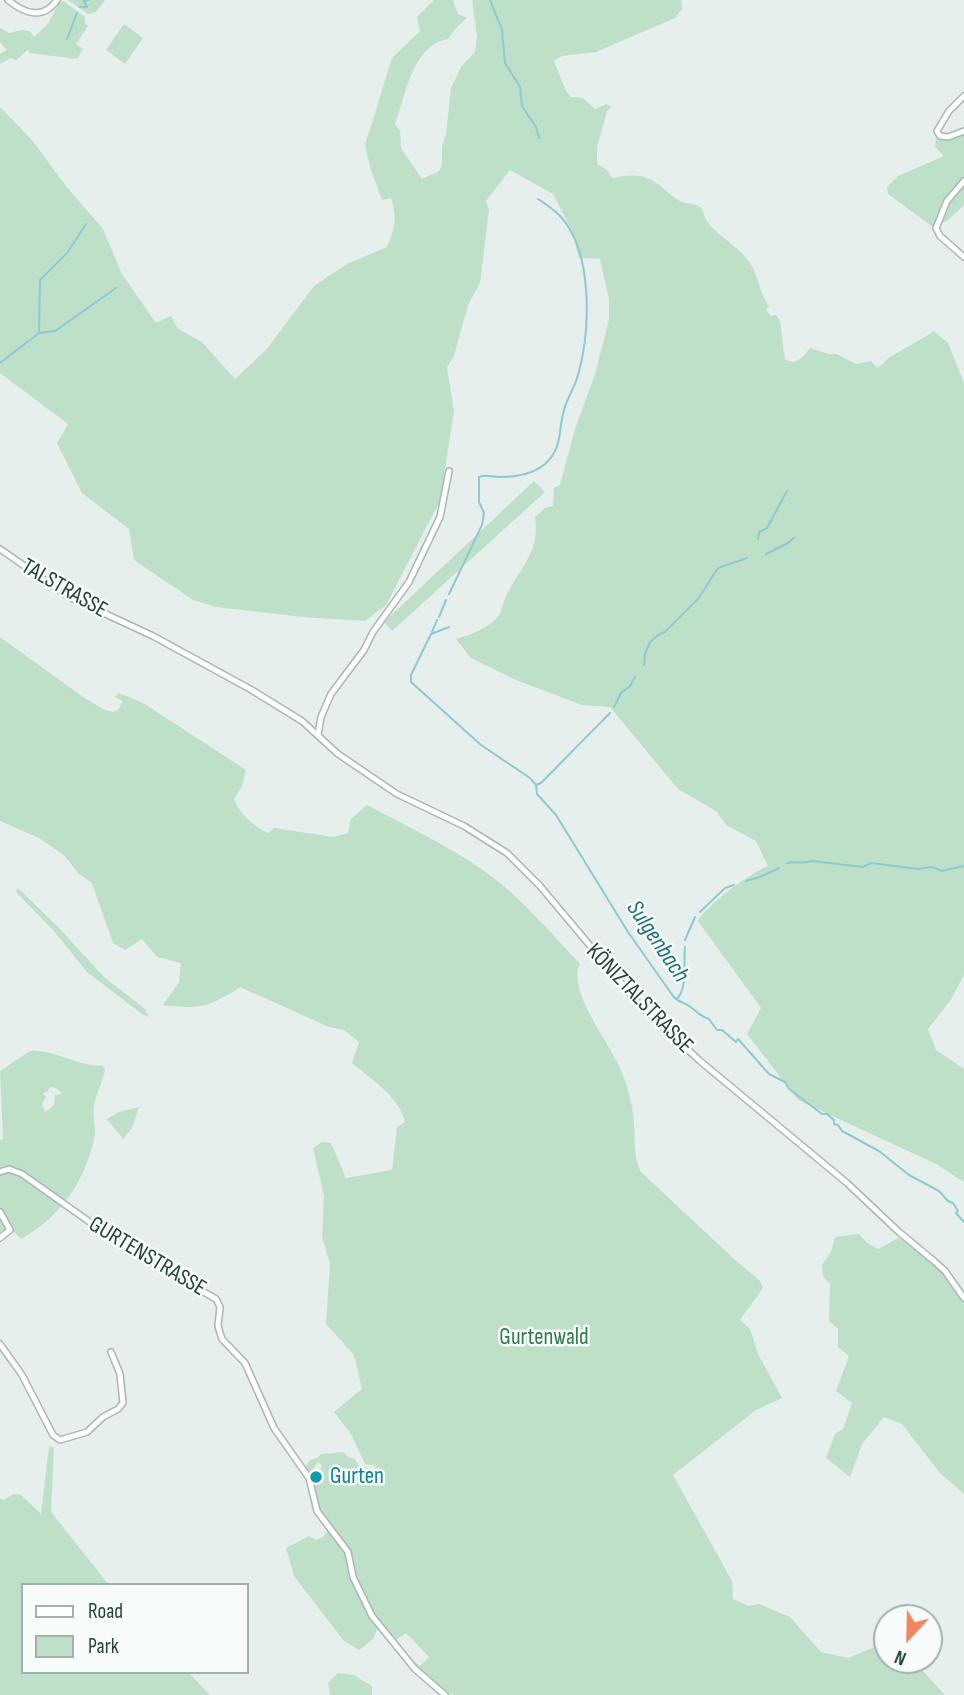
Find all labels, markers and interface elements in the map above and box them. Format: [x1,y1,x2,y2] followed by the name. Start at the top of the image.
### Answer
[16,553,112,625] street label: TALSTRASSE
[619,896,695,988] water label: Sulgenbach
[580,938,698,1060] street label: KÖNIZTALSTRASSE
[83,1211,211,1303] street label: GURTENSTRASSE
[499,1324,589,1352] park label: Gurtenwald
[330,1463,384,1491] place label: Gurten
[308,1469,324,1485] marker: Gurten
[21,1583,248,1674] legend
[88,1599,123,1624] text: Road
[873,1604,943,1674] north arrow
[88,1634,119,1659] text: Park
[892,1645,910,1670] text: N

